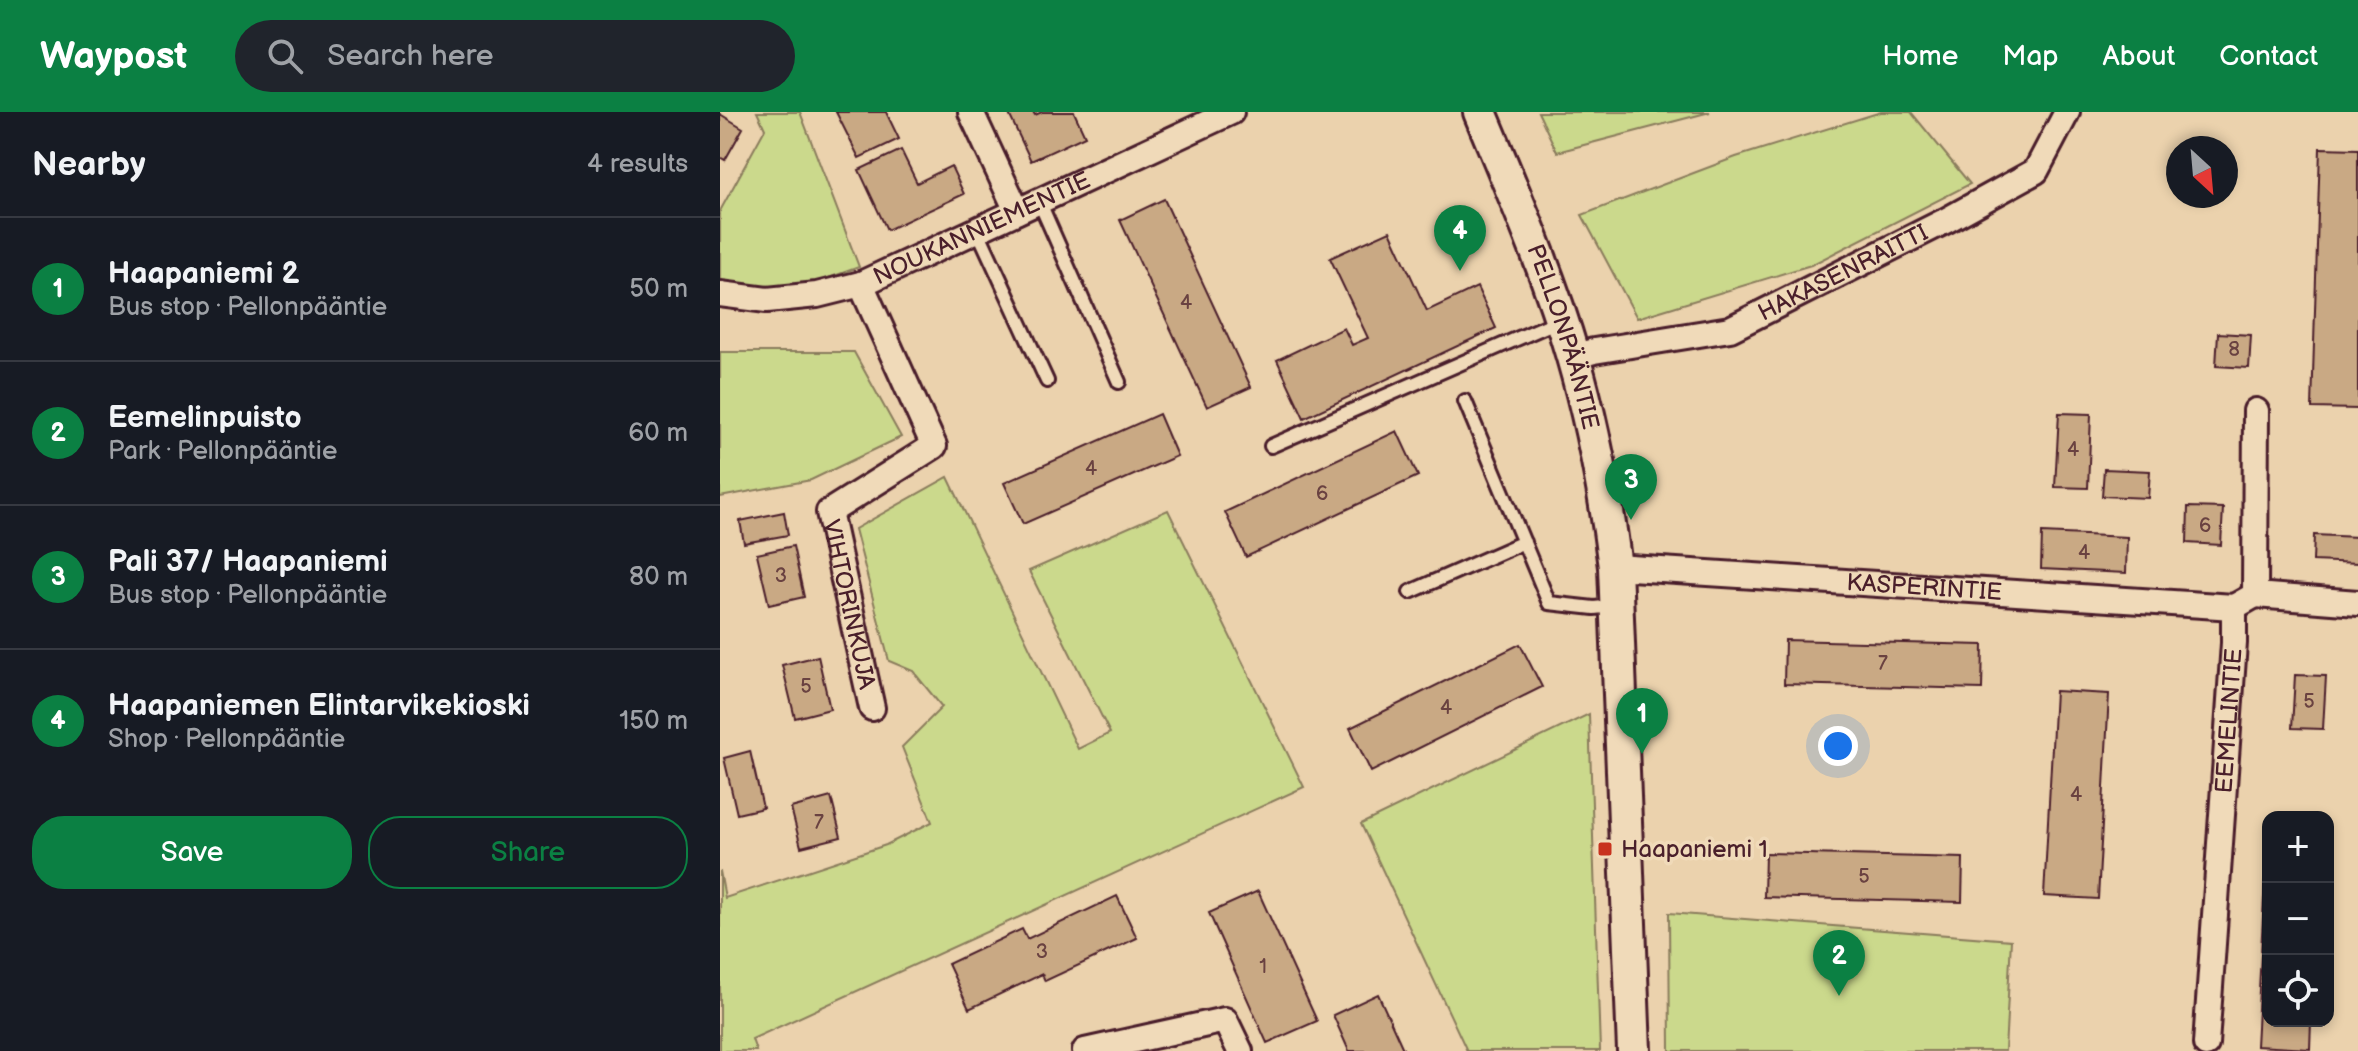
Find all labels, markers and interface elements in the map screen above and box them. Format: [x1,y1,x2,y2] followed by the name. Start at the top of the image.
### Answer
[235,20,795,92] search box
[40,34,187,79] text: Waypost
[263,34,307,78] icon: search
[327,38,493,74] text: Search here
[1882,40,1958,73] text: Home
[2002,40,2059,73] text: Map
[2103,40,2175,73] text: About
[2219,40,2318,73] text: Contact
[2166,136,2238,208] north arrow
[32,144,146,185] text: Nearby
[587,149,688,180] text: 4 results
[869,165,1095,291] street label: NOUKANNIEMENTIE
[1434,205,1486,271] pin: 4
[1753,217,1933,327] street label: HAKASENRAITTI
[1521,240,1605,432] street label: PELLONPÄÄNTIE
[108,256,299,292] text: Haapaniemi 2
[53,274,63,305] text: 1
[629,274,688,305] text: 50 m
[1180,291,1192,315] house number: 4
[108,292,387,323] text: Bus stop · Pellonpääntie
[2228,338,2240,362] house number: 8
[108,400,302,436] text: Eemelinpuisto
[50,418,66,449] text: 2
[628,418,688,449] text: 60 m
[108,436,337,467] text: Park · Pellonpääntie
[2067,438,2079,462] house number: 4
[1605,454,1657,520] pin: 3
[1085,457,1097,481] house number: 4
[1316,482,1328,506] house number: 6
[2199,514,2211,538] house number: 6
[817,517,882,692] street label: VIHTORINKUJA
[2078,541,2090,565] house number: 4
[108,544,388,580] text: Pali 37/ Haapaniemi
[50,562,66,593] text: 3
[629,562,688,593] text: 80 m
[775,564,787,588] house number: 3
[1846,567,2003,606] street label: KASPERINTIE
[108,580,387,611] text: Bus stop · Pellonpääntie
[2209,647,2248,794] street label: EEMELINTIE
[1878,652,1888,676] house number: 7
[800,675,812,699] house number: 5
[108,688,530,724] text: Haapaniemen Elintarvikekioski
[1616,688,1668,754] pin: 1
[2303,690,2315,714] house number: 5
[1440,696,1452,720] house number: 4
[50,706,66,737] text: 4
[619,706,688,737] text: 150 m
[108,724,345,755] text: Shop · Pellonpääntie
[1818,726,1858,766] your location
[2070,783,2082,807] house number: 4
[814,811,824,835] house number: 7
[2262,811,2334,1027] map controls
[2262,811,2334,883] button: +
[32,816,352,889] button: Save
[368,816,688,889] button: Share
[1621,835,1768,864] place label: Haapaniemi 1
[1596,840,1614,858] marker: Haapaniemi 1
[1858,865,1870,889] house number: 5
[2262,883,2334,955] button: −
[1813,930,1865,996] pin: 2
[1036,940,1048,964] house number: 3
[1259,955,1267,979] house number: 1
[2262,955,2334,1027] button: locate

